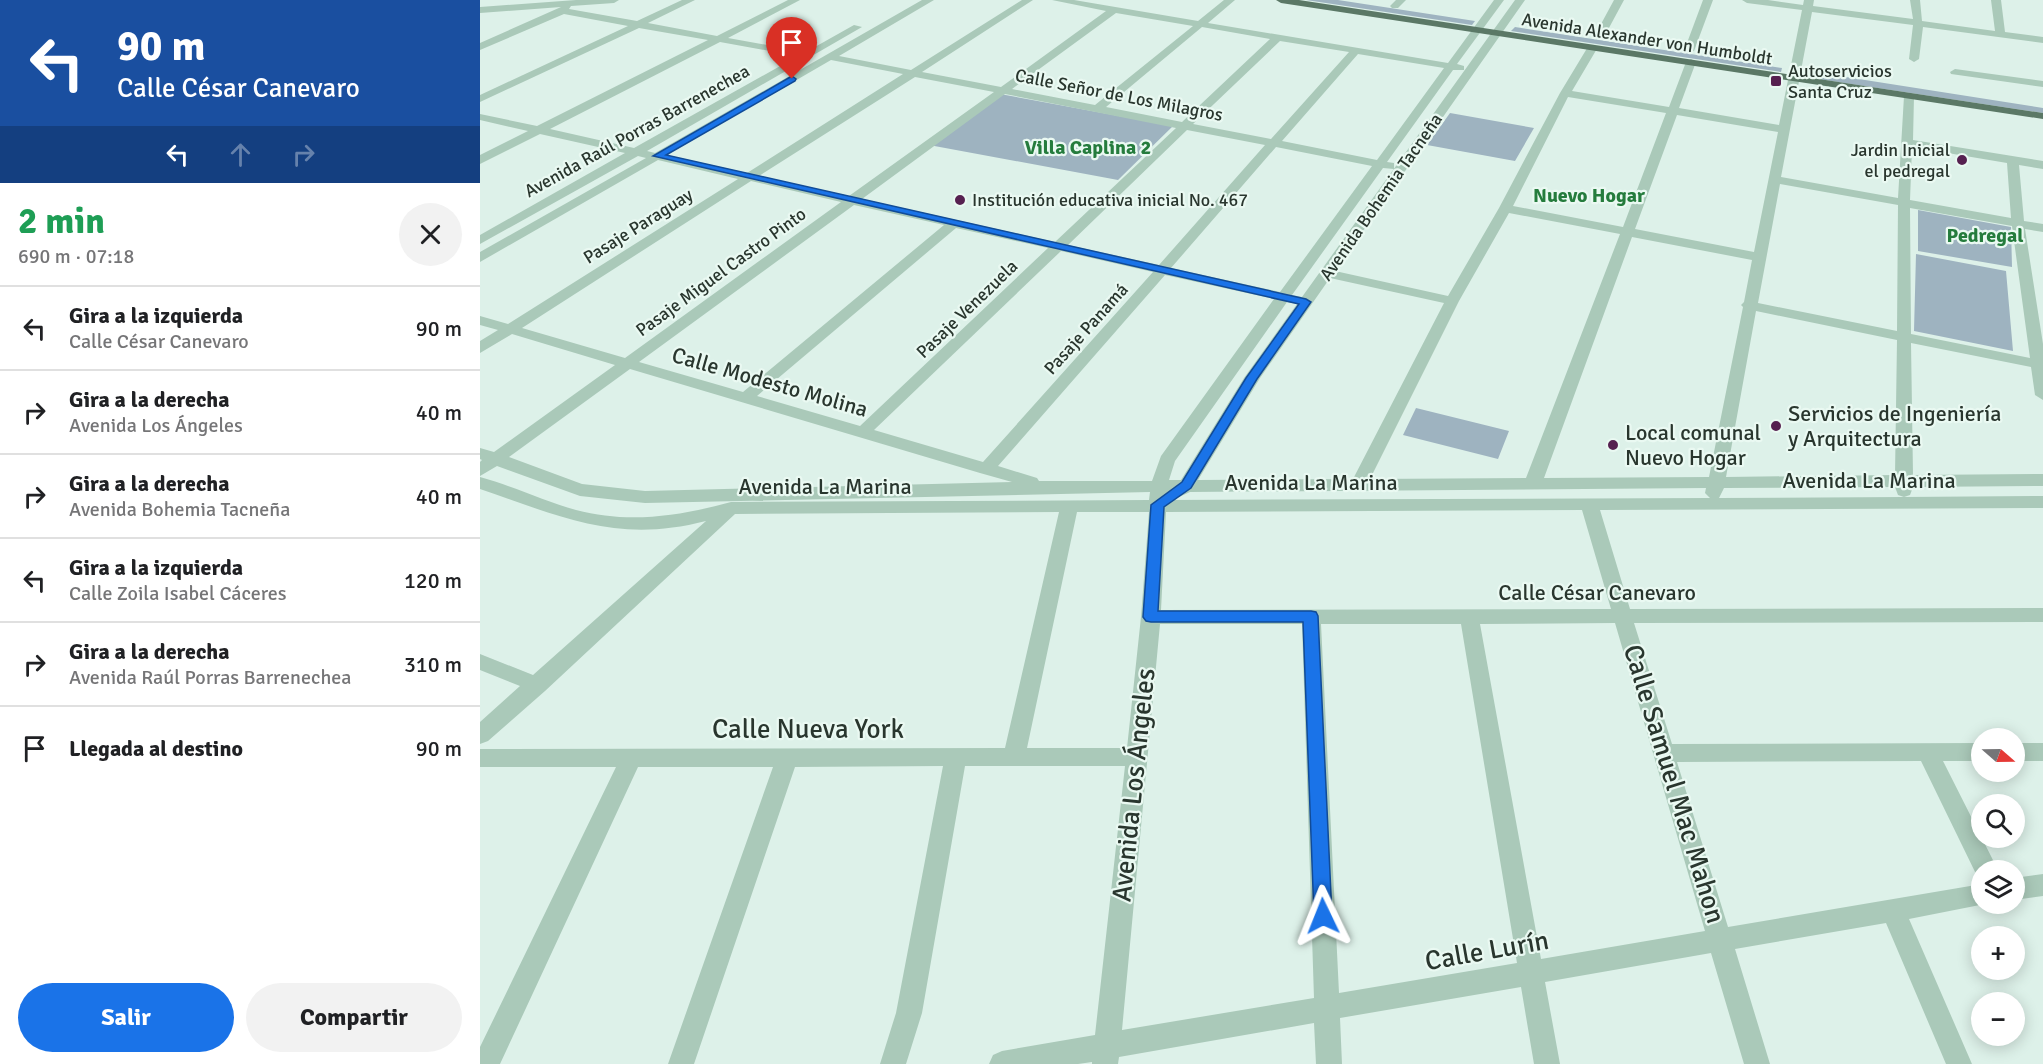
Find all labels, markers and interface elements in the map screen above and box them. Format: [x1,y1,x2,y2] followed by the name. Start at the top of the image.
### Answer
[1520,8,1774,70] street label: Avenida Alexander von Humboldt
[766,17,817,79] pin
[117,21,206,72] text: 90 m
[18,24,96,102] icon: left
[775,26,808,59] icon: arrive
[520,60,754,202] street label: Avenida Raúl Porras Barrenechea
[1788,60,1892,103] place label: Autoservicios Santa Cruz
[1013,64,1225,126] street label: Calle Señor de Los Milagros
[117,72,360,105] text: Calle César Canevaro
[1769,74,1783,88] marker: Autoservicios Santa Cruz
[1315,109,1447,285] street label: Avenida Bohemia Tacneña
[1025,135,1151,160] district label: Villa Caplina 2
[161,138,194,171] icon: left
[224,138,257,171] icon: ahead
[287,138,320,171] icon: right
[1851,139,1950,182] place label: Jardin Inicial el pedregal
[1955,153,1969,167] marker: Jardin Inicial el pedregal
[579,183,697,268] street label: Pasaje Paraguay
[1533,183,1645,208] district label: Nuevo Hogar
[972,189,1248,211] place label: Institución educativa inicial No. 467
[953,193,967,207] marker: Institución educativa inicial No. 467
[18,199,105,244] text: 2 min
[399,203,462,266] button: close
[632,203,810,341] street label: Pasaje Miguel Castro Pinto
[1947,223,2023,248] district label: Pedregal
[18,244,134,269] text: 690 m · 07:18
[912,255,1022,363] street label: Pasaje Venezuela
[1039,279,1133,379] street label: Pasaje Panamá
[69,302,243,329] text: Gira a la izquierda
[18,312,51,345] icon: left
[416,315,462,342] text: 90 m
[69,329,249,354] text: Calle César Canevaro
[669,341,871,423] street label: Calle Modesto Molina
[69,386,230,413] text: Gira a la derecha
[18,396,51,429] icon: right
[416,399,462,426] text: 40 m
[1788,400,2001,452] place label: Servicios de Ingeniería y Arquitectura
[69,413,243,438] text: Avenida Los Ángeles
[1625,419,1761,471] place label: Local comunal Nuevo Hogar
[1769,419,1783,433] marker: Servicios de Ingeniería y Arquitectura
[1606,438,1620,452] marker: Local comunal Nuevo Hogar
[1782,467,1956,494] street label: Avenida La Marina
[1224,469,1398,496] street label: Avenida La Marina
[69,470,230,497] text: Gira a la derecha
[738,473,912,500] street label: Avenida La Marina
[18,480,51,513] icon: right
[416,483,462,510] text: 40 m
[69,497,290,522] text: Avenida Bohemia Tacneña
[69,554,243,581] text: Gira a la izquierda
[18,564,51,597] icon: left
[404,567,462,594] text: 120 m
[1498,579,1696,606] street label: Calle César Canevaro
[69,581,286,606] text: Calle Zoila Isabel Cáceres
[69,638,230,665] text: Gira a la derecha
[1616,641,1732,927] street label: Calle Samuel Mac Mahon
[18,648,51,681] icon: right
[404,651,462,678] text: 310 m
[69,665,351,690] text: Avenida Raúl Porras Barrenechea
[1105,667,1163,903] street label: Avenida Los Ángeles
[712,713,905,746] street label: Calle Nueva York
[1971,728,2025,782] north arrow
[1971,728,2025,1046] map controls
[18,732,51,765] icon: arrive
[69,735,243,762] text: Llegada al destino
[416,735,462,762] text: 90 m
[1971,794,2025,848] button: search
[1971,860,2025,914] button: layers
[1291,884,1355,948] position arrow
[1422,924,1552,978] street label: Calle Lurín
[1971,926,2025,980] button: +
[18,983,234,1052] button: Salir
[246,983,462,1052] button: Compartir
[1971,992,2025,1046] button: −

